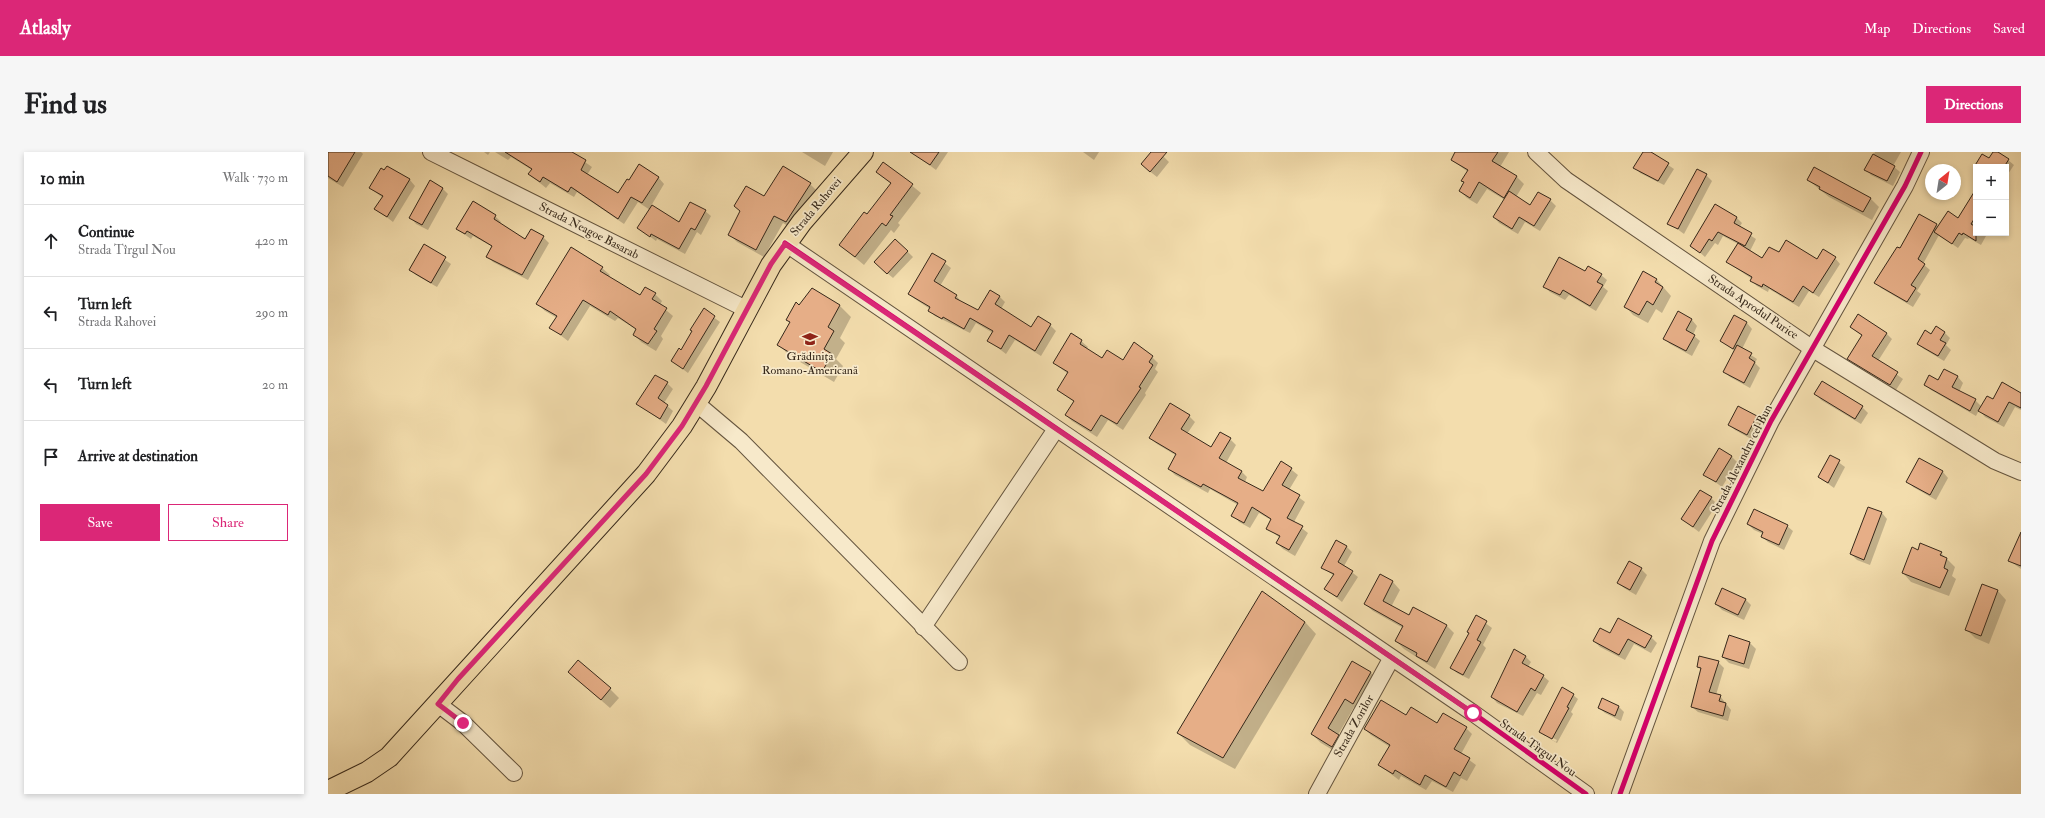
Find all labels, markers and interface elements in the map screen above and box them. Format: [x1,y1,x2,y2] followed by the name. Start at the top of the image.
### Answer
[20,16,71,40] text: Atlasly
[1864,20,1890,37] text: Map
[1912,20,1971,37] text: Directions
[1993,20,2025,37] text: Saved
[1926,86,2021,123] button: Directions
[24,87,107,122] text: Find us
[1925,164,1961,200] north arrow
[1973,164,2009,236] map controls
[1973,164,2009,200] button: +
[40,168,85,189] text: 10 min
[223,170,288,186] text: Walk · 730 m
[787,175,845,239] street label: Strada Rahovei
[537,199,642,263] street label: Strada Neagoe Basarab
[1973,200,2009,236] button: −
[78,223,134,242] text: Continue
[40,230,62,252] icon: ahead
[255,233,288,249] text: 420 m
[78,242,176,258] text: Strada Tîrgul Nou
[1705,271,1801,343] street label: Strada Aprodul Purice
[78,295,132,314] text: Turn left
[40,302,62,324] icon: left
[255,305,288,321] text: 290 m
[78,314,156,330] text: Strada Rahovei
[801,330,819,348] school or university icon: Grădinița Romano-Americană
[762,349,859,378] place label: Grădinița Romano-Americană
[40,374,62,396] icon: left
[78,375,132,394] text: Turn left
[262,377,288,393] text: 20 m
[1708,402,1776,516] street label: Strada Alexandru cel Bun
[40,446,62,468] icon: arrive
[78,447,198,466] text: Arrive at destination
[40,504,160,541] button: Save
[168,504,288,541] button: Share
[1331,692,1378,760] street label: Strada Zorilor
[1464,704,1482,722] route start
[454,714,472,732] route end
[1497,716,1579,780] street label: Strada Tîrgul Nou

